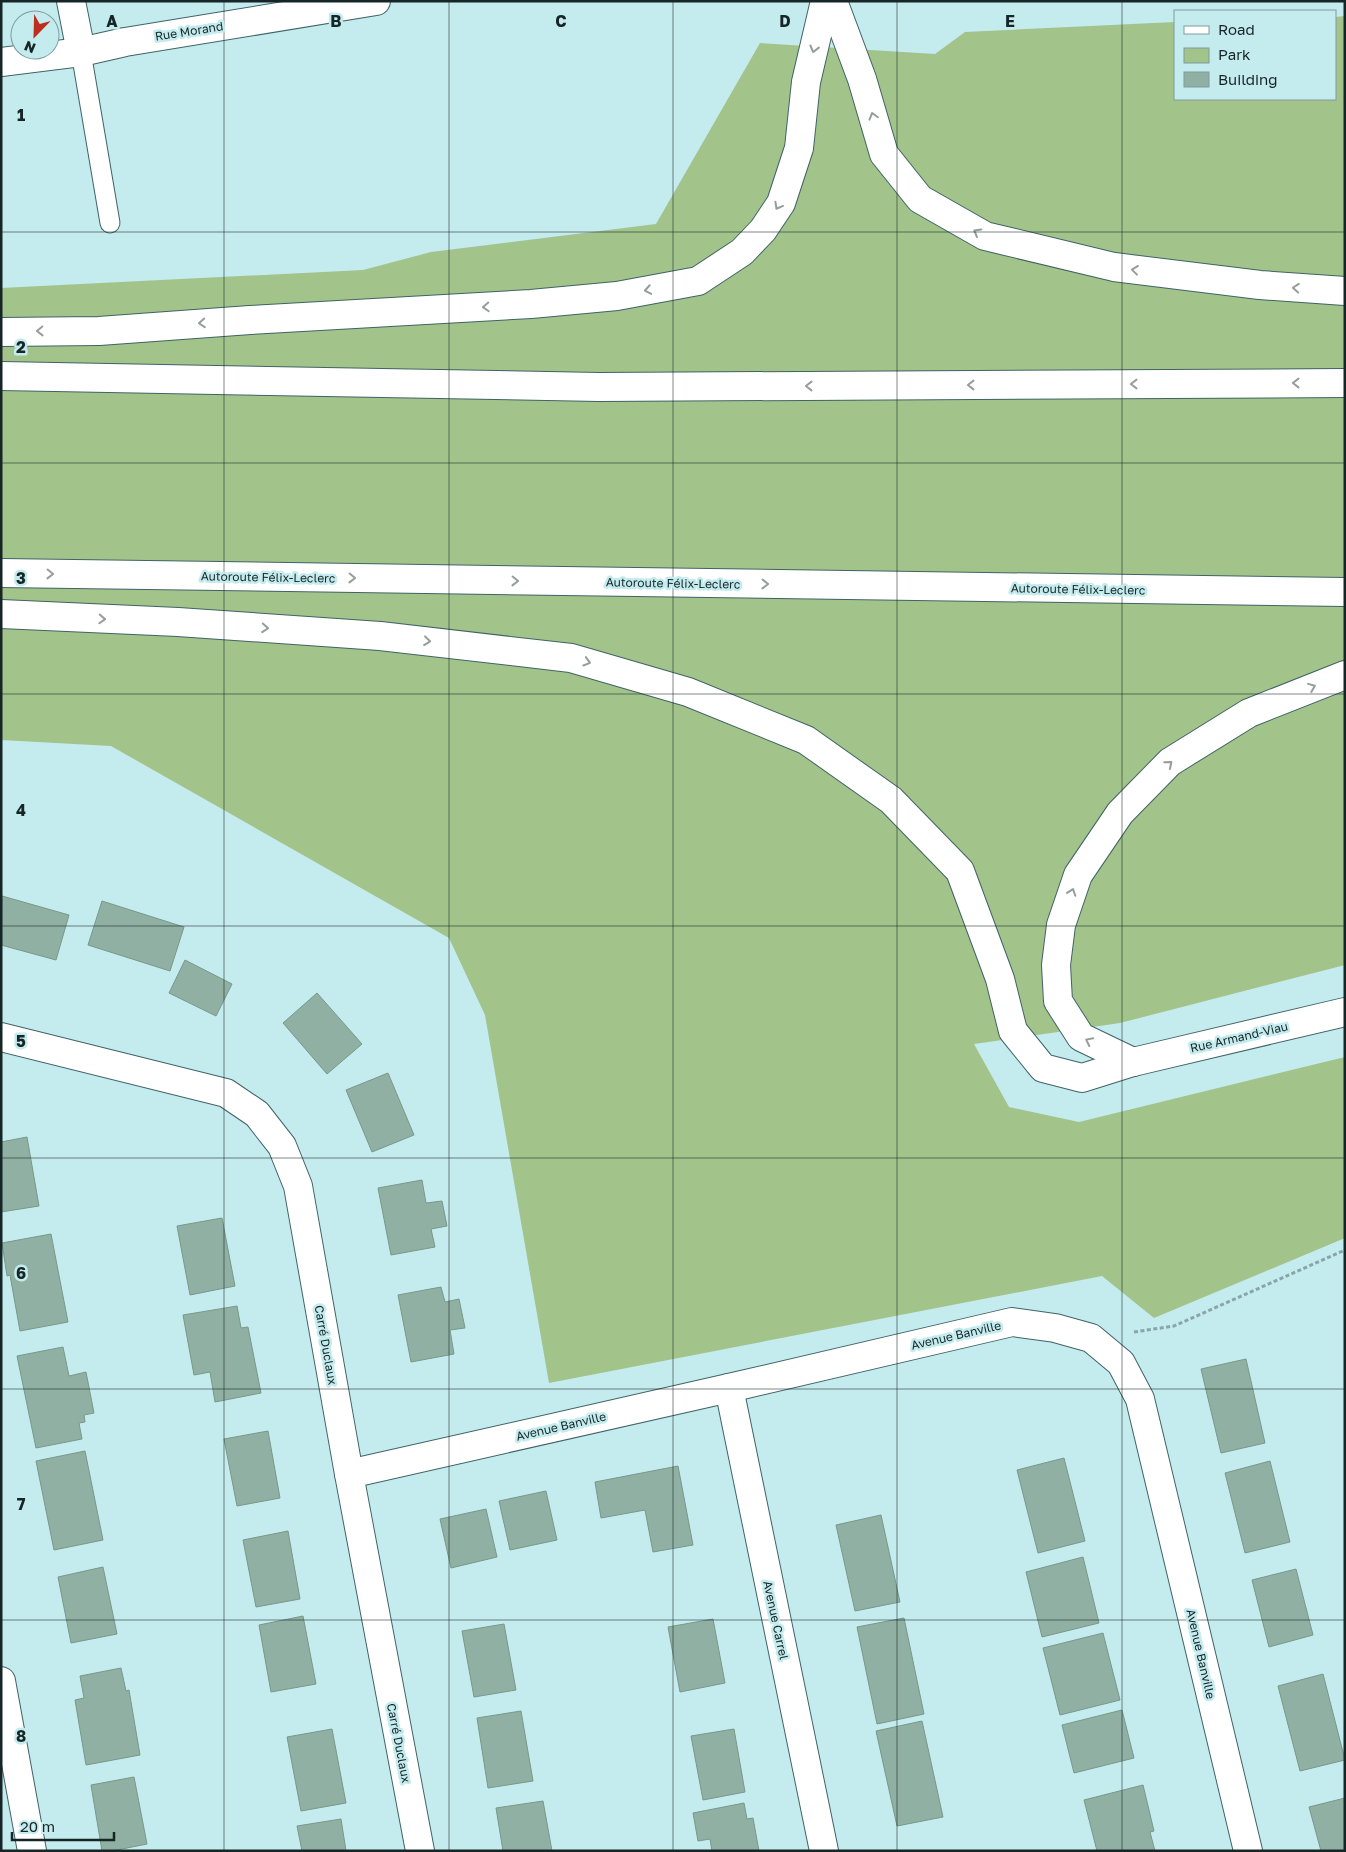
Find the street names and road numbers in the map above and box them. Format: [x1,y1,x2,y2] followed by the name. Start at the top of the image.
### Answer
[154,18,224,44] street label: Rue Morand
[201,568,336,586] street label: Autoroute Félix-Leclerc
[606,574,741,592] street label: Autoroute Félix-Leclerc
[1011,580,1146,598] street label: Autoroute Félix-Leclerc
[1189,1018,1289,1056] street label: Rue Armand-Viau
[312,1304,340,1386] street label: Carré Duclaux
[910,1317,1002,1353] street label: Avenue Banville
[515,1408,607,1444] street label: Avenue Banville
[760,1579,792,1661] street label: Avenue Carrel
[1183,1608,1219,1700] street label: Avenue Banville
[384,1702,414,1784] street label: Carré Duclaux

